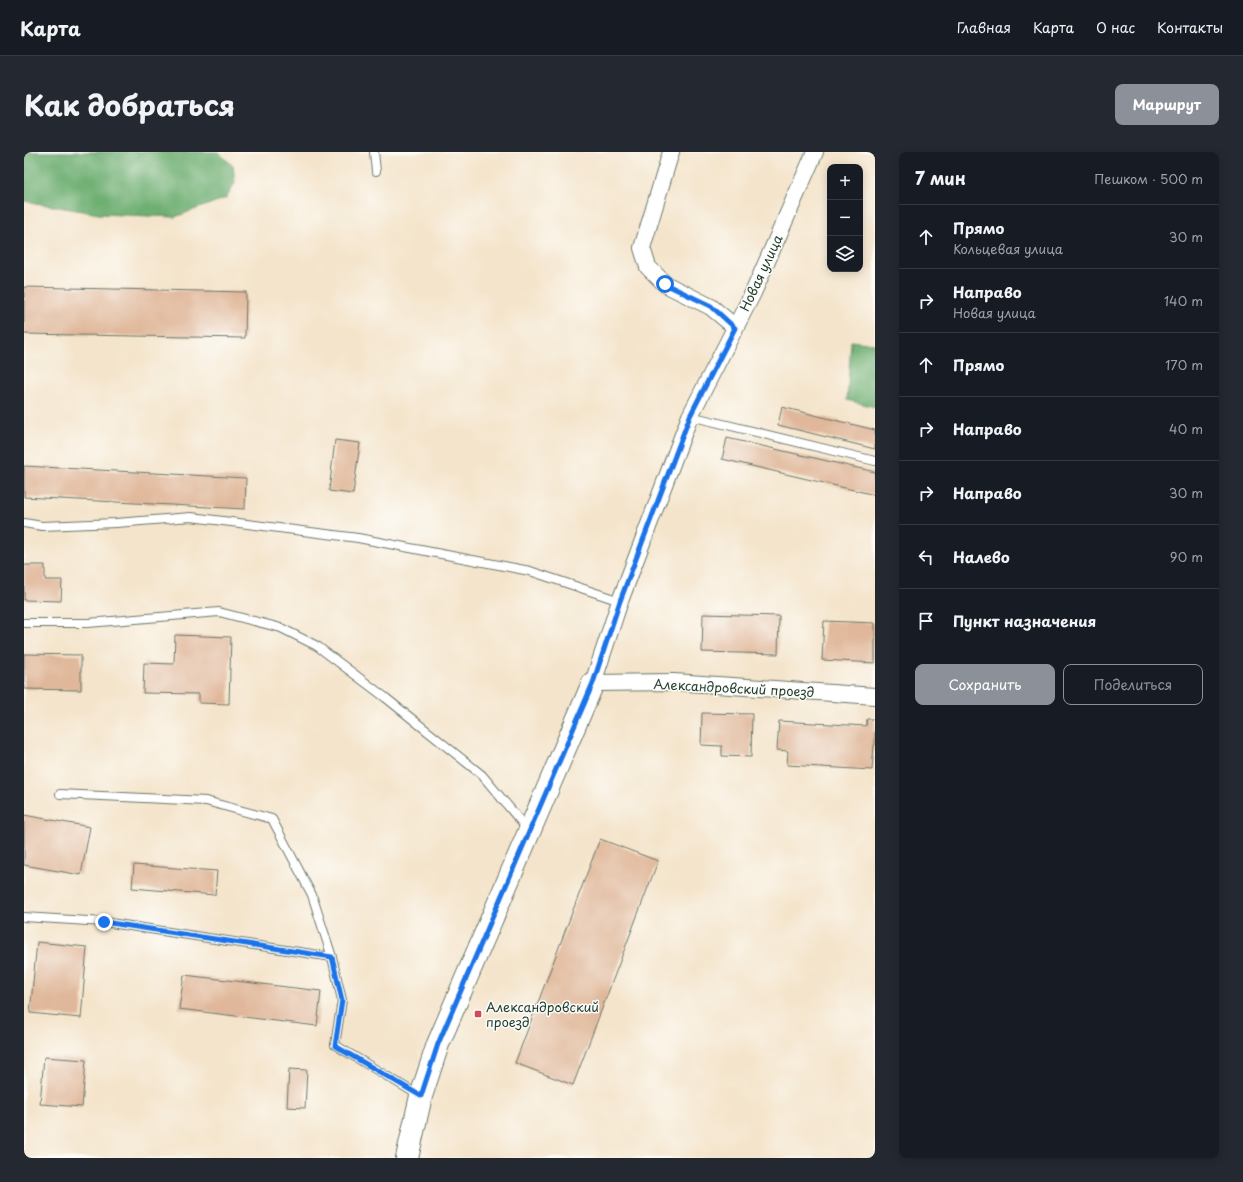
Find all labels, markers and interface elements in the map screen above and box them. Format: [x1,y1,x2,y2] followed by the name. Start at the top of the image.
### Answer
[20,14,81,42] text: Карта
[957,17,1011,38] text: Главная
[1033,17,1074,38] text: Карта
[1096,17,1135,38] text: О нас
[1157,17,1223,38] text: Контакты
[24,83,235,126] text: Как добраться
[1115,84,1219,125] button: Маршрут
[827,164,863,272] map controls
[827,164,863,200] button: +
[915,165,966,191] text: 7 мин
[1094,169,1203,188] text: Пешком · 500 m
[827,200,863,236] button: −
[953,216,1004,239] text: Прямо
[915,226,937,248] icon: ahead
[1169,227,1203,246] text: 30 m
[734,231,787,314] street label: Новая улица
[827,236,863,272] button: layers
[953,239,1063,258] text: Кольцевая улица
[656,275,674,293] route start
[953,280,1022,303] text: Направо
[915,290,937,312] icon: right
[1164,291,1203,310] text: 140 m
[953,303,1036,322] text: Новая улица
[953,353,1004,376] text: Прямо
[915,354,937,376] icon: ahead
[1165,355,1203,374] text: 170 m
[953,417,1022,440] text: Направо
[915,418,937,440] icon: right
[1169,419,1203,438] text: 40 m
[953,481,1022,504] text: Направо
[915,482,937,504] icon: right
[1169,483,1203,502] text: 30 m
[953,545,1010,568] text: Налево
[915,546,937,568] icon: left
[1170,547,1203,566] text: 90 m
[953,609,1096,632] text: Пункт назначения
[915,610,937,632] icon: arrive
[915,664,1055,705] button: Сохранить
[1063,664,1203,705] button: Поделиться
[653,674,815,701] street label: Александровский проезд
[95,913,113,931] route end
[486,997,599,1031] place label: Александровский проезд
[473,1009,483,1019] marker: Александровский проезд

